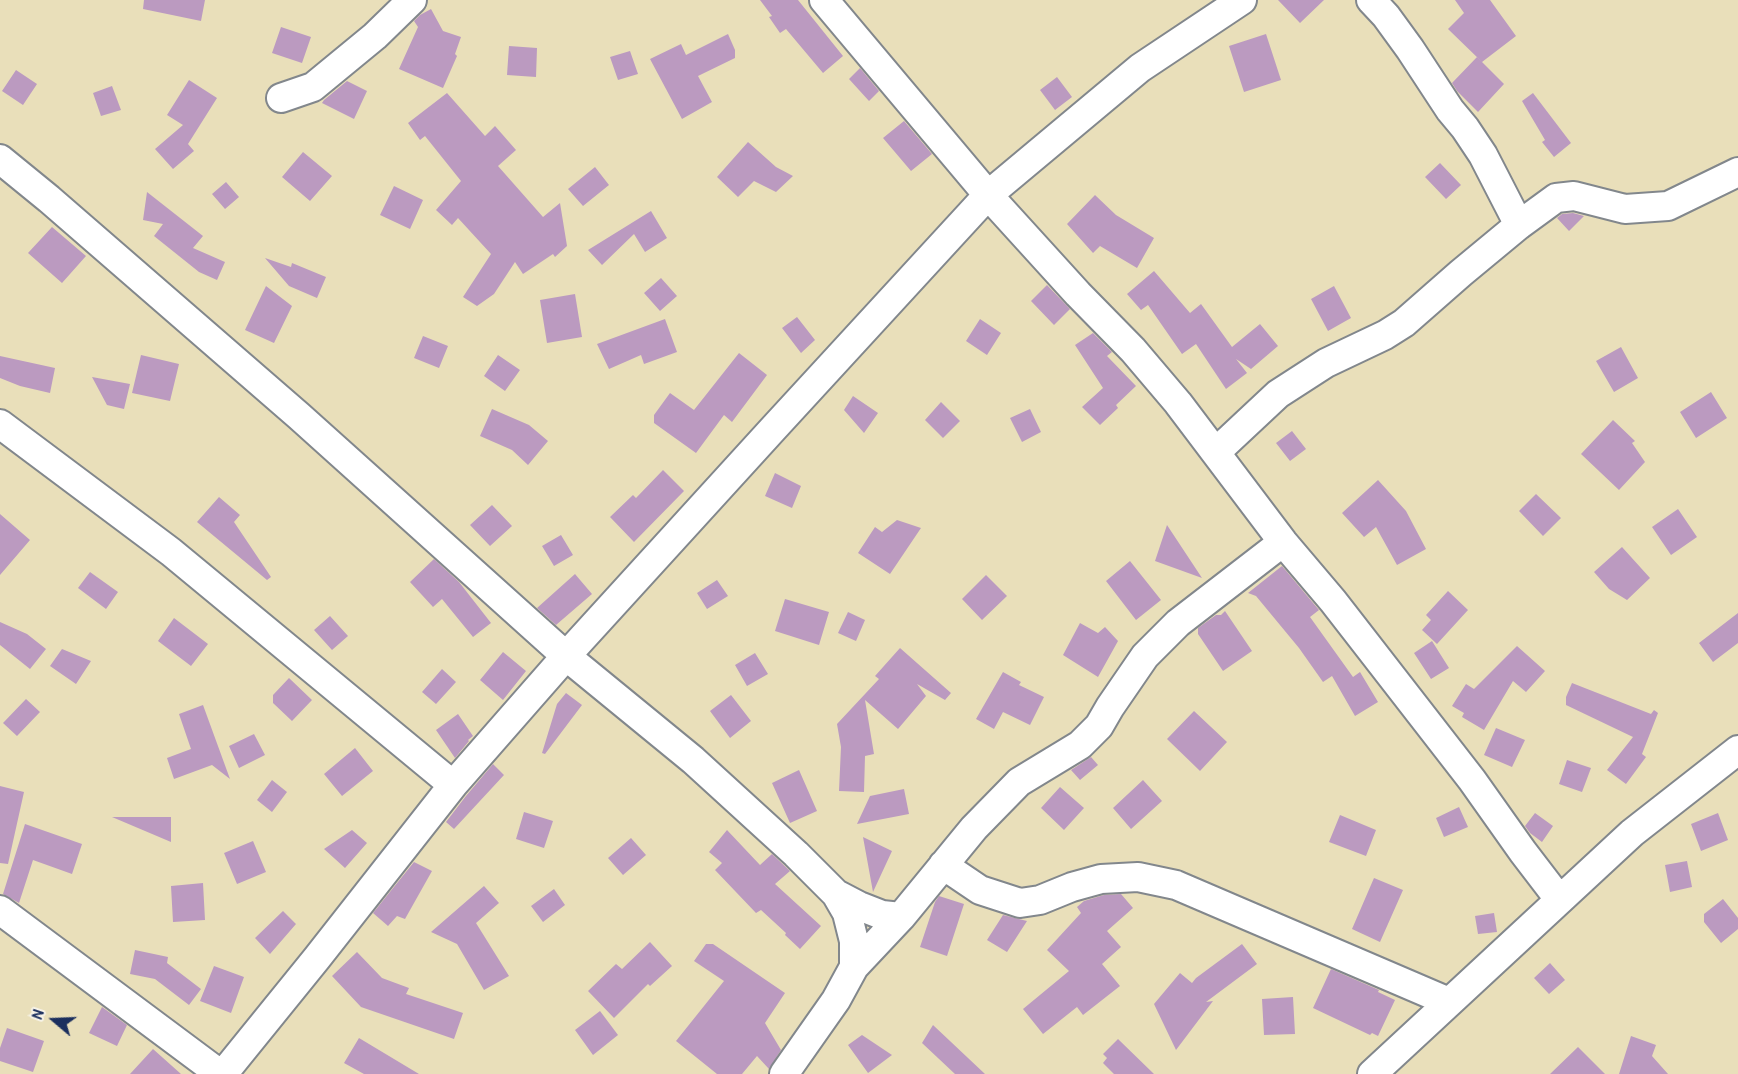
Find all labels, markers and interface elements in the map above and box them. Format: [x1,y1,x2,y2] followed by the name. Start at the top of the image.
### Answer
[24,990,84,1050] north arrow
[25,1007,49,1022] text: N

